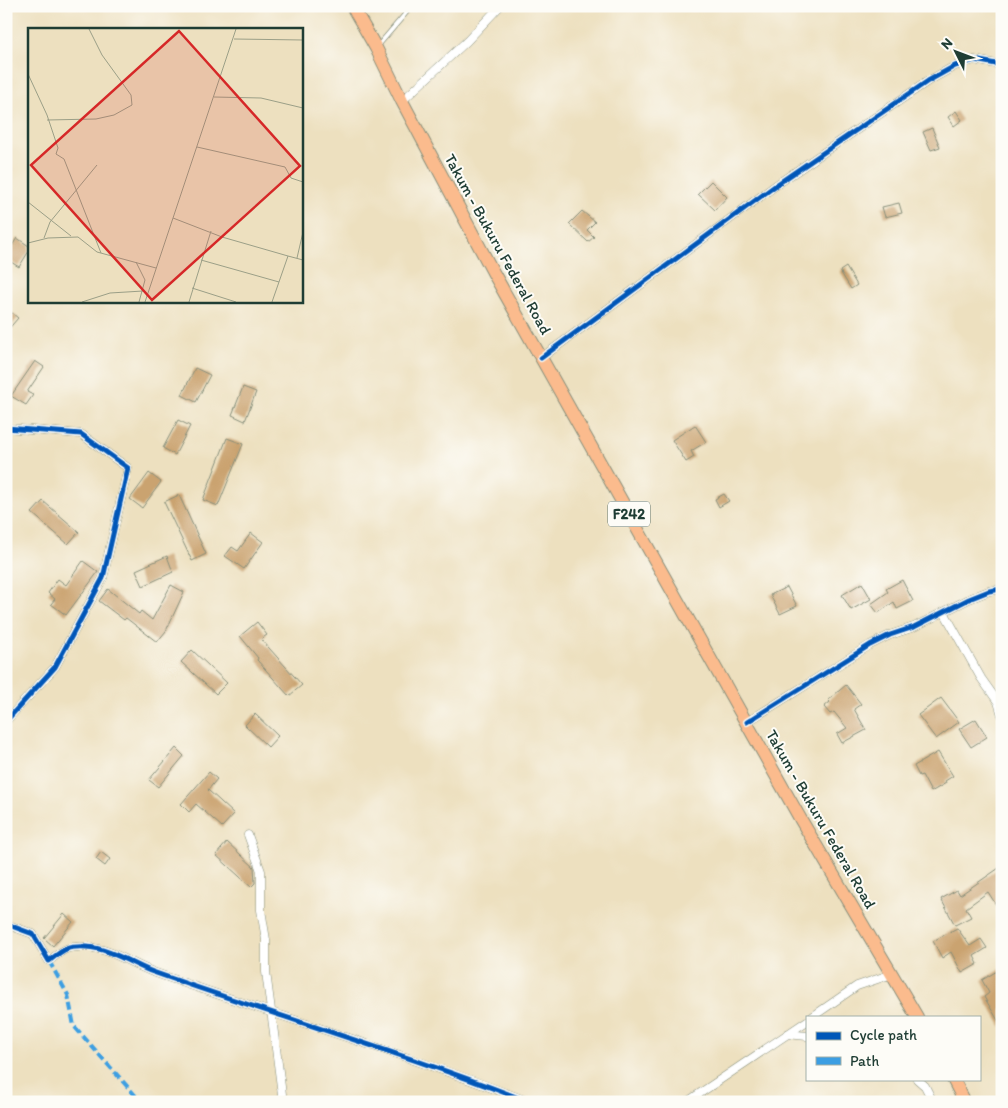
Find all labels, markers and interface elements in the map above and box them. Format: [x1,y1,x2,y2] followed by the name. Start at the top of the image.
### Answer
[28,28,302,302] inset map
[930,28,980,78] north arrow
[937,34,956,53] text: N
[440,150,556,338] street label: Takum - Bukuru Federal Road
[608,502,650,526] road number: F242
[762,726,880,912] street label: Takum - Bukuru Federal Road
[806,1016,980,1080] legend
[850,1026,917,1044] text: Cycle path
[850,1052,879,1070] text: Path

